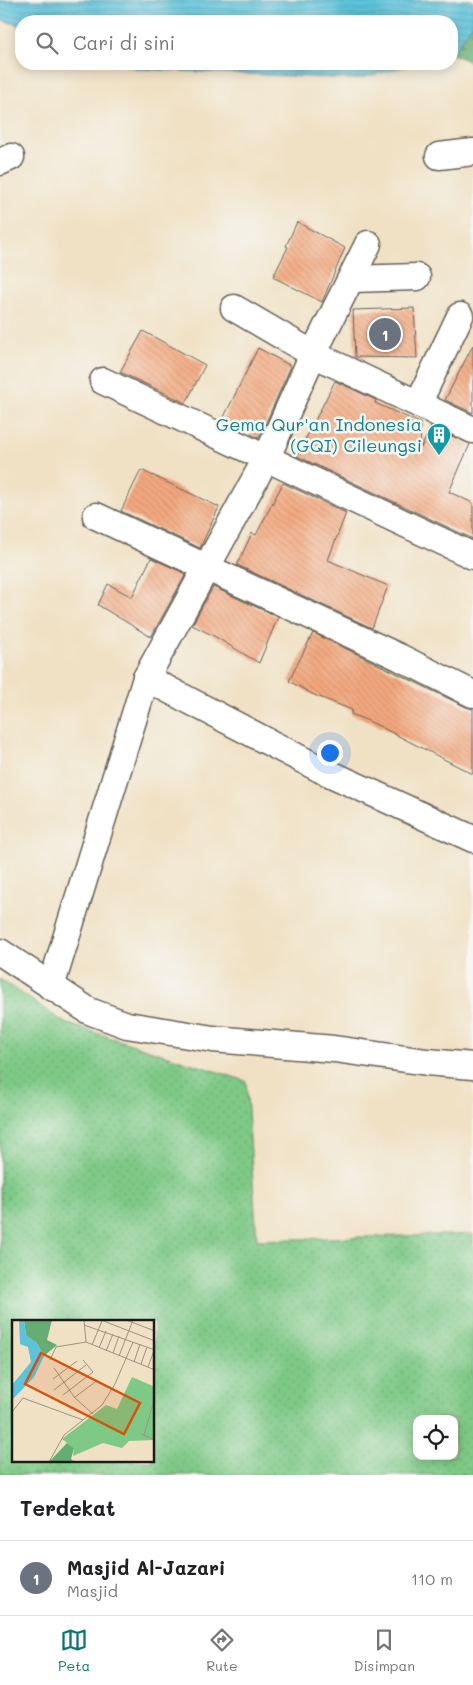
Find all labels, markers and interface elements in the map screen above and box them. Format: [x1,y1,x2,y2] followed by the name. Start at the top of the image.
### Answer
[15,15,458,70] search box
[33,29,61,57] icon: search
[73,30,175,55] text: Cari di sini
[369,315,401,353] pin: 1
[216,412,422,457] place label: Gema Qur'an Indonesia (GQI) Cileungsi
[426,422,452,456] building icon: Gema Qur'an Indonesia (GQI) Cileungsi
[317,740,343,766] your location
[12,1320,155,1462] inset map
[413,1415,458,1460] map controls
[413,1415,458,1460] button: locate
[20,1494,115,1521] text: Terdekat
[67,1555,225,1580] text: Masjid Al-Jazari
[32,1568,40,1589] text: 1
[411,1568,453,1589] text: 110 m
[67,1580,118,1601] text: Masjid
[58,1626,90,1675] tab: Peta
[206,1626,238,1675] tab: Rute
[354,1626,415,1675] tab: Disimpan

